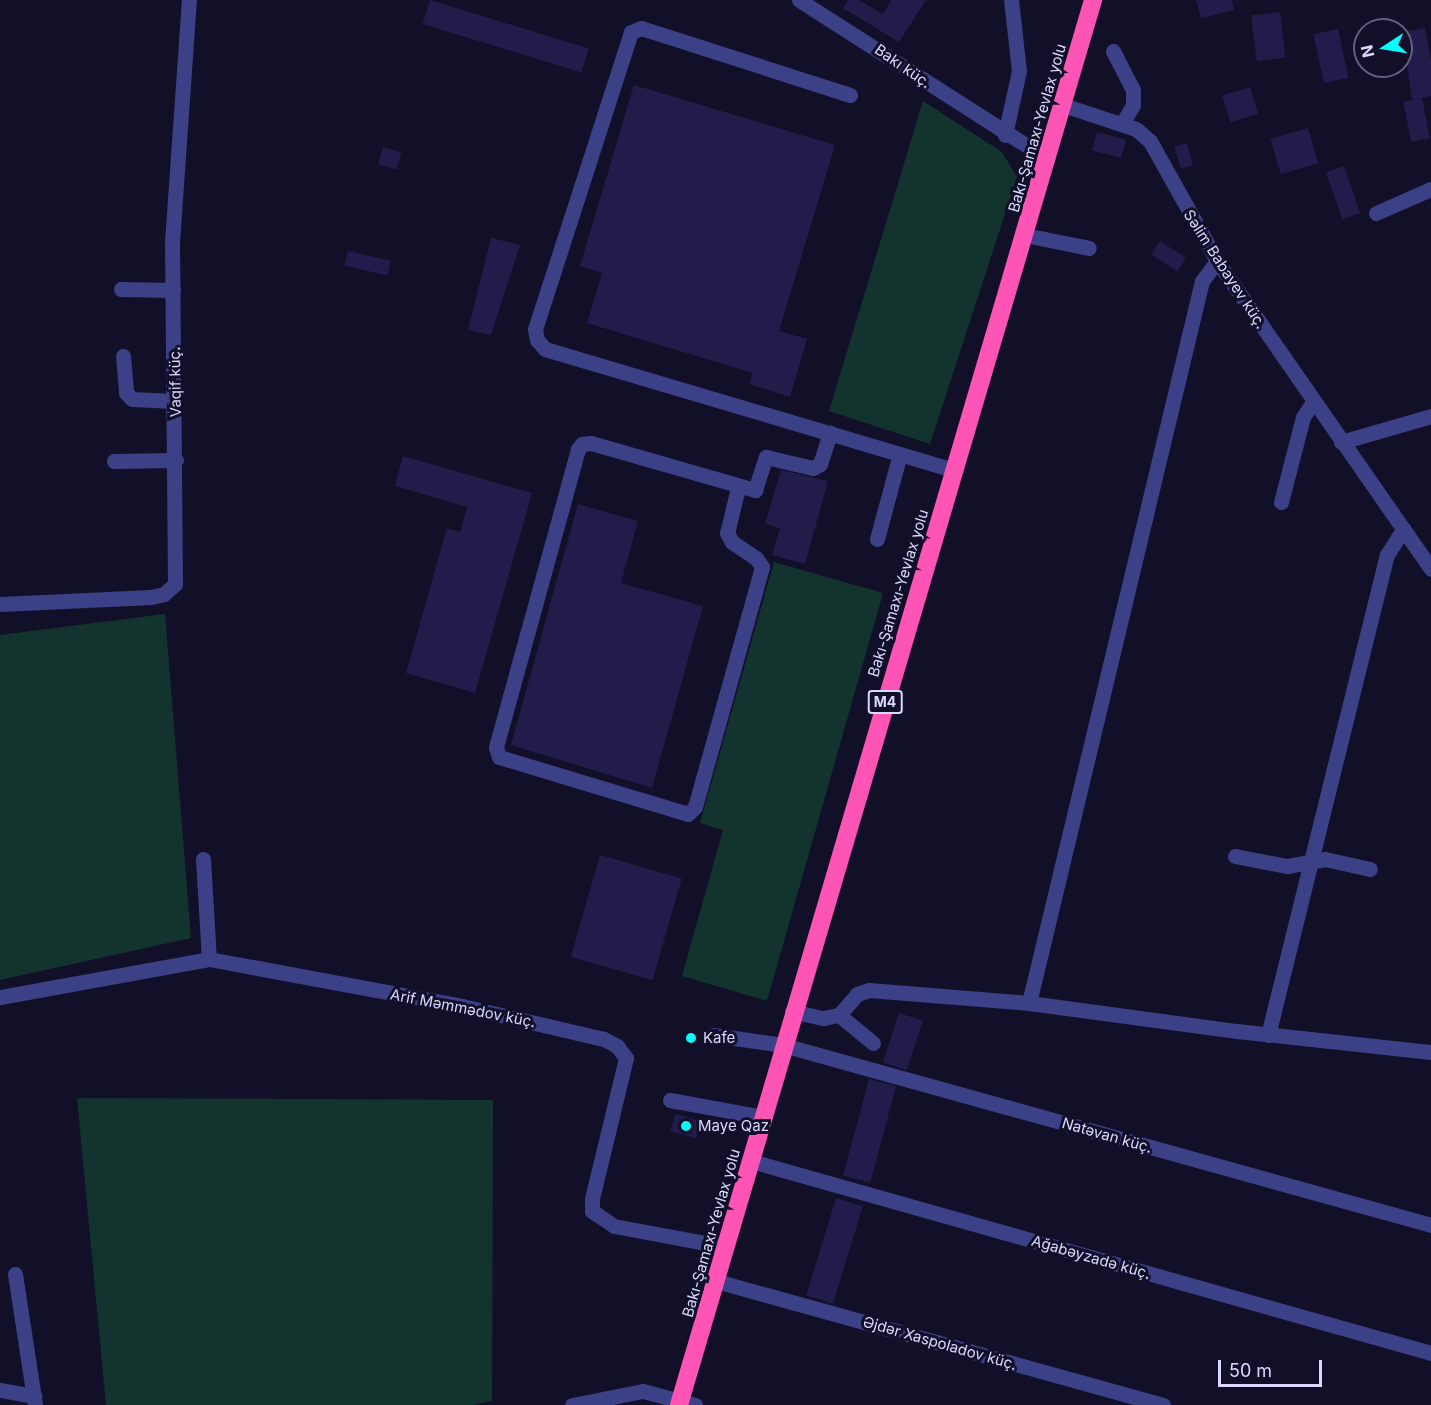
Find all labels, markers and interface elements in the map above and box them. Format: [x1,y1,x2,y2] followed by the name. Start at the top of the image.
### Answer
[1353,18,1413,78] north arrow
[871,40,935,92] street label: Bakı küç.
[1004,42,1070,214] street label: Bakı-Şamaxı-Yevlax yolu
[1356,43,1378,59] text: N
[1180,206,1270,332] street label: Səlim Babayev küç.
[165,347,185,417] street label: Vaqif küç.
[864,507,932,679] street label: Bakı-Şamaxı-Yevlax yolu
[867,691,903,713] road number: M4
[389,985,537,1031] street label: Arif Məmmədov küç.
[703,1029,735,1047] place label: Kafe
[684,1031,698,1045] marker: Kafe
[1060,1114,1154,1156] street label: Natəvan küç.
[698,1117,769,1135] place label: Maye Qaz
[679,1119,693,1133] marker: Maye Qaz
[678,1147,744,1319] street label: Bakı-Şamaxı-Yevlax yolu
[1029,1231,1153,1283] street label: Ağabəyzadə küç.
[861,1312,1019,1374] street label: Əjdər Xaspoladov küç.
[1221,1348,1324,1386] scale bar
[1229,1360,1272,1381] text: 50 m

